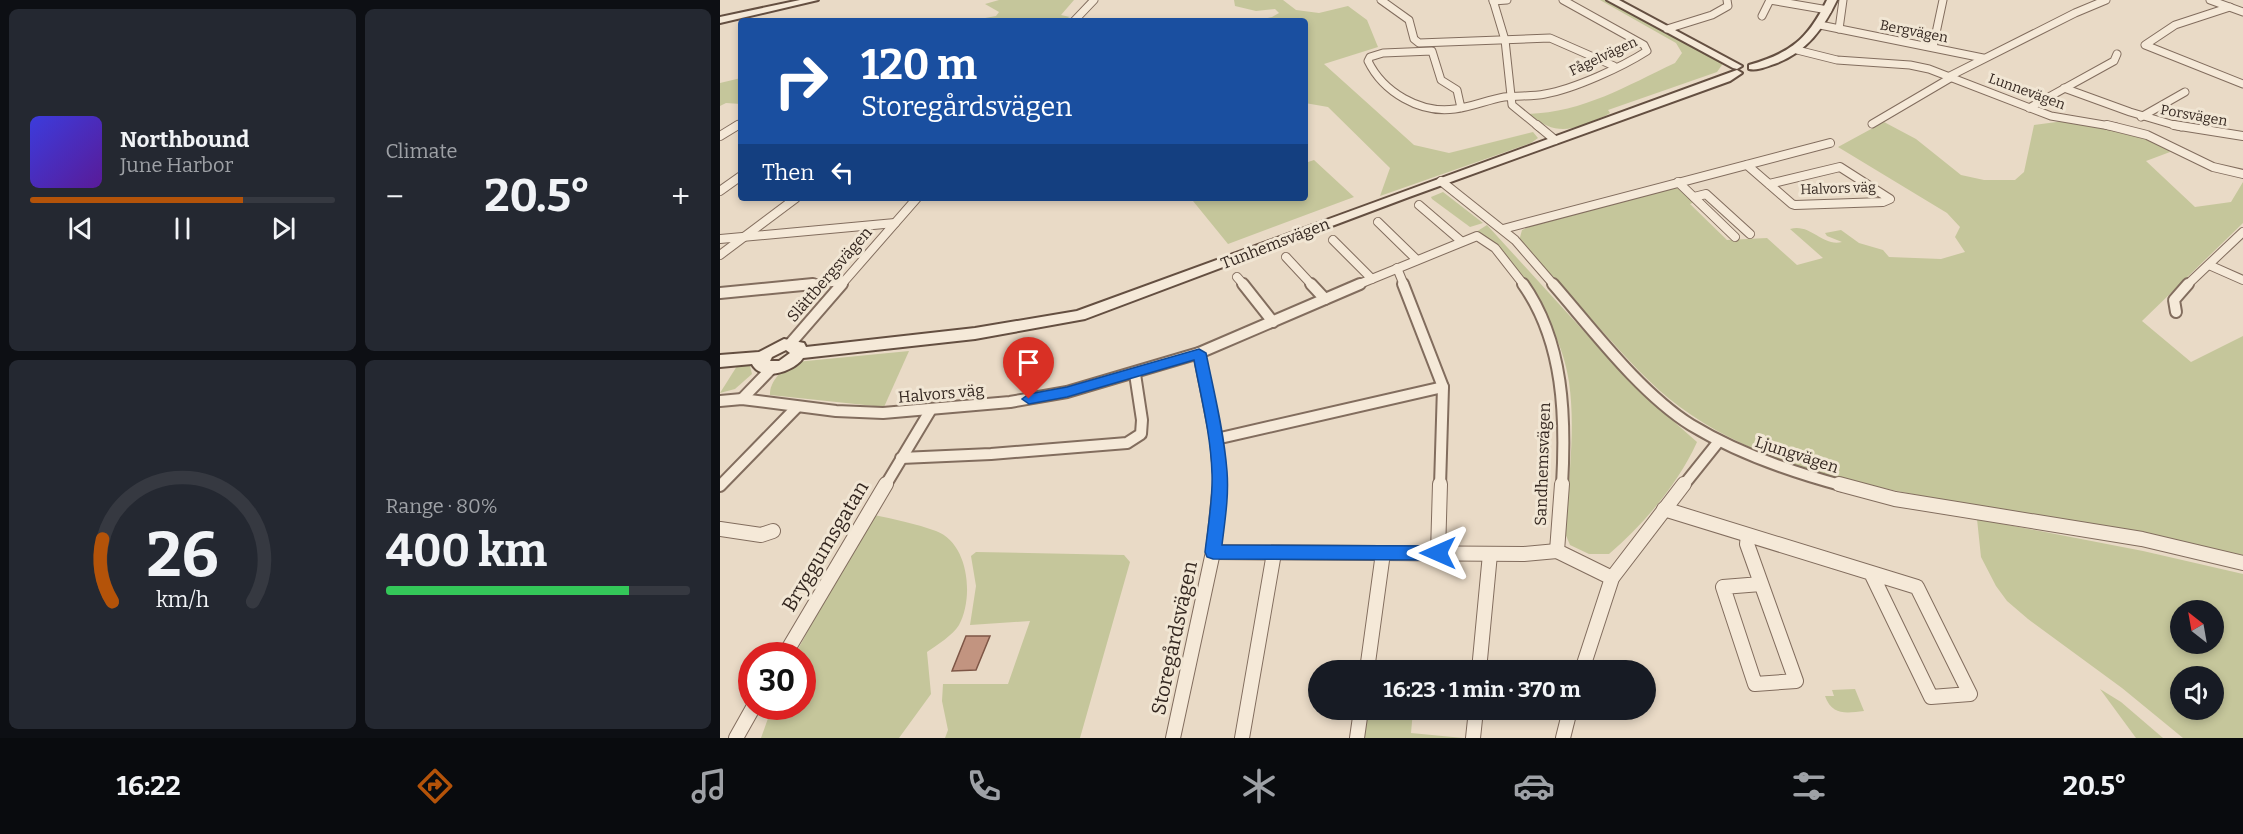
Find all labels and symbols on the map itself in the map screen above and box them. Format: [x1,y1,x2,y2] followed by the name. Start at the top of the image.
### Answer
[1878,17,1950,46] street label: Bergvägen
[1566,33,1640,80] street label: Fågelvägen
[1986,70,2068,113] street label: Lunnevägen
[2159,101,2229,130] street label: Porsvägen
[1800,179,1876,198] street label: Halvors väg
[1218,214,1332,273] street label: Tunhemsvägen
[783,223,876,326] street label: Slättbergsvägen
[1003,337,1054,399] pin
[897,380,985,407] street label: Halvors väg
[1531,402,1554,526] street label: Sandhemsvägen
[1753,432,1841,477] street label: Ljungvägen
[777,476,874,616] street label: Bryggumsgatan
[1406,521,1470,585] position arrow
[1146,559,1202,717] street label: Storegårdsvägen
[2170,600,2224,654] north arrow
[738,642,816,720] speed limit sign: 30

